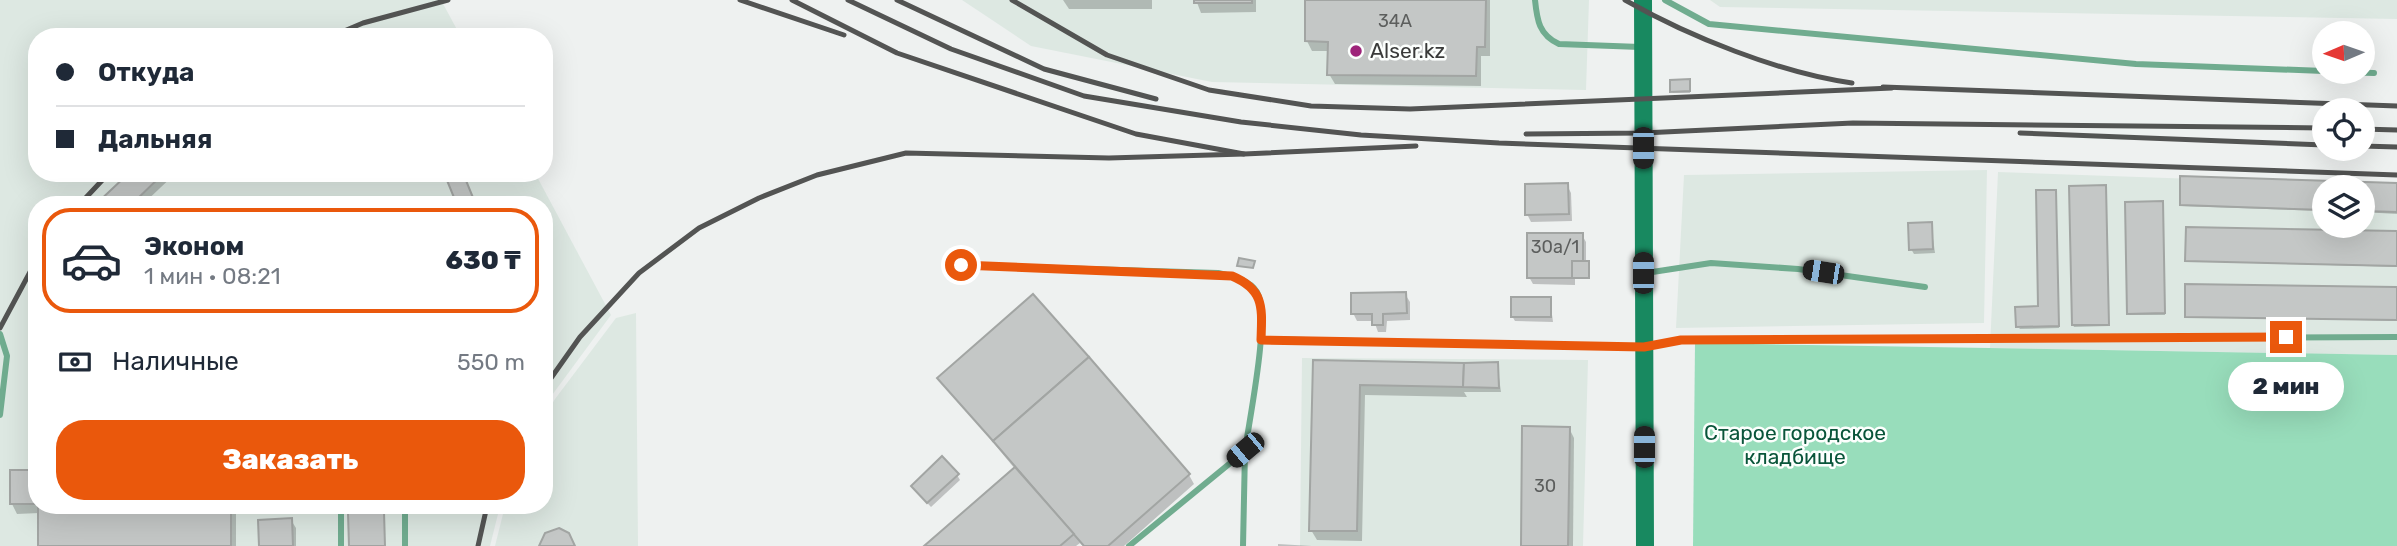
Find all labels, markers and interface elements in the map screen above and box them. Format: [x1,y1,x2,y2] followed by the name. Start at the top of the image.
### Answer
[1378,10,1412,32] house number: 34А
[2312,21,2375,84] north arrow
[2312,21,2375,238] map controls
[1370,38,1445,63] place label: Alser.kz
[1348,43,1364,59] marker: Alser.kz
[98,57,194,88] text: Откуда
[2312,98,2375,161] button: locate
[98,124,212,155] text: Дальняя
[1633,127,1654,169] car
[2312,175,2375,238] button: layers
[60,229,123,292] icon: car
[144,231,244,262] text: Эконом
[1531,236,1579,258] house number: 30а/1
[445,245,521,276] text: 630 ₸
[945,249,977,281] route start
[1633,252,1654,294] car
[1801,258,1846,286] car
[144,262,281,290] text: 1 мин · 08:21
[2270,321,2302,353] route end
[56,343,94,381] icon: cash
[112,346,239,377] text: Наличные
[457,348,525,376] text: 550 m
[2228,362,2344,410] callout: 2 мин
[2252,372,2320,400] text: 2 мин
[56,420,525,500] button: Заказать
[1704,420,1886,469] park label: Старое городское кладбище
[1634,426,1655,468] car
[1223,428,1268,472] car
[1534,475,1556,497] house number: 30

